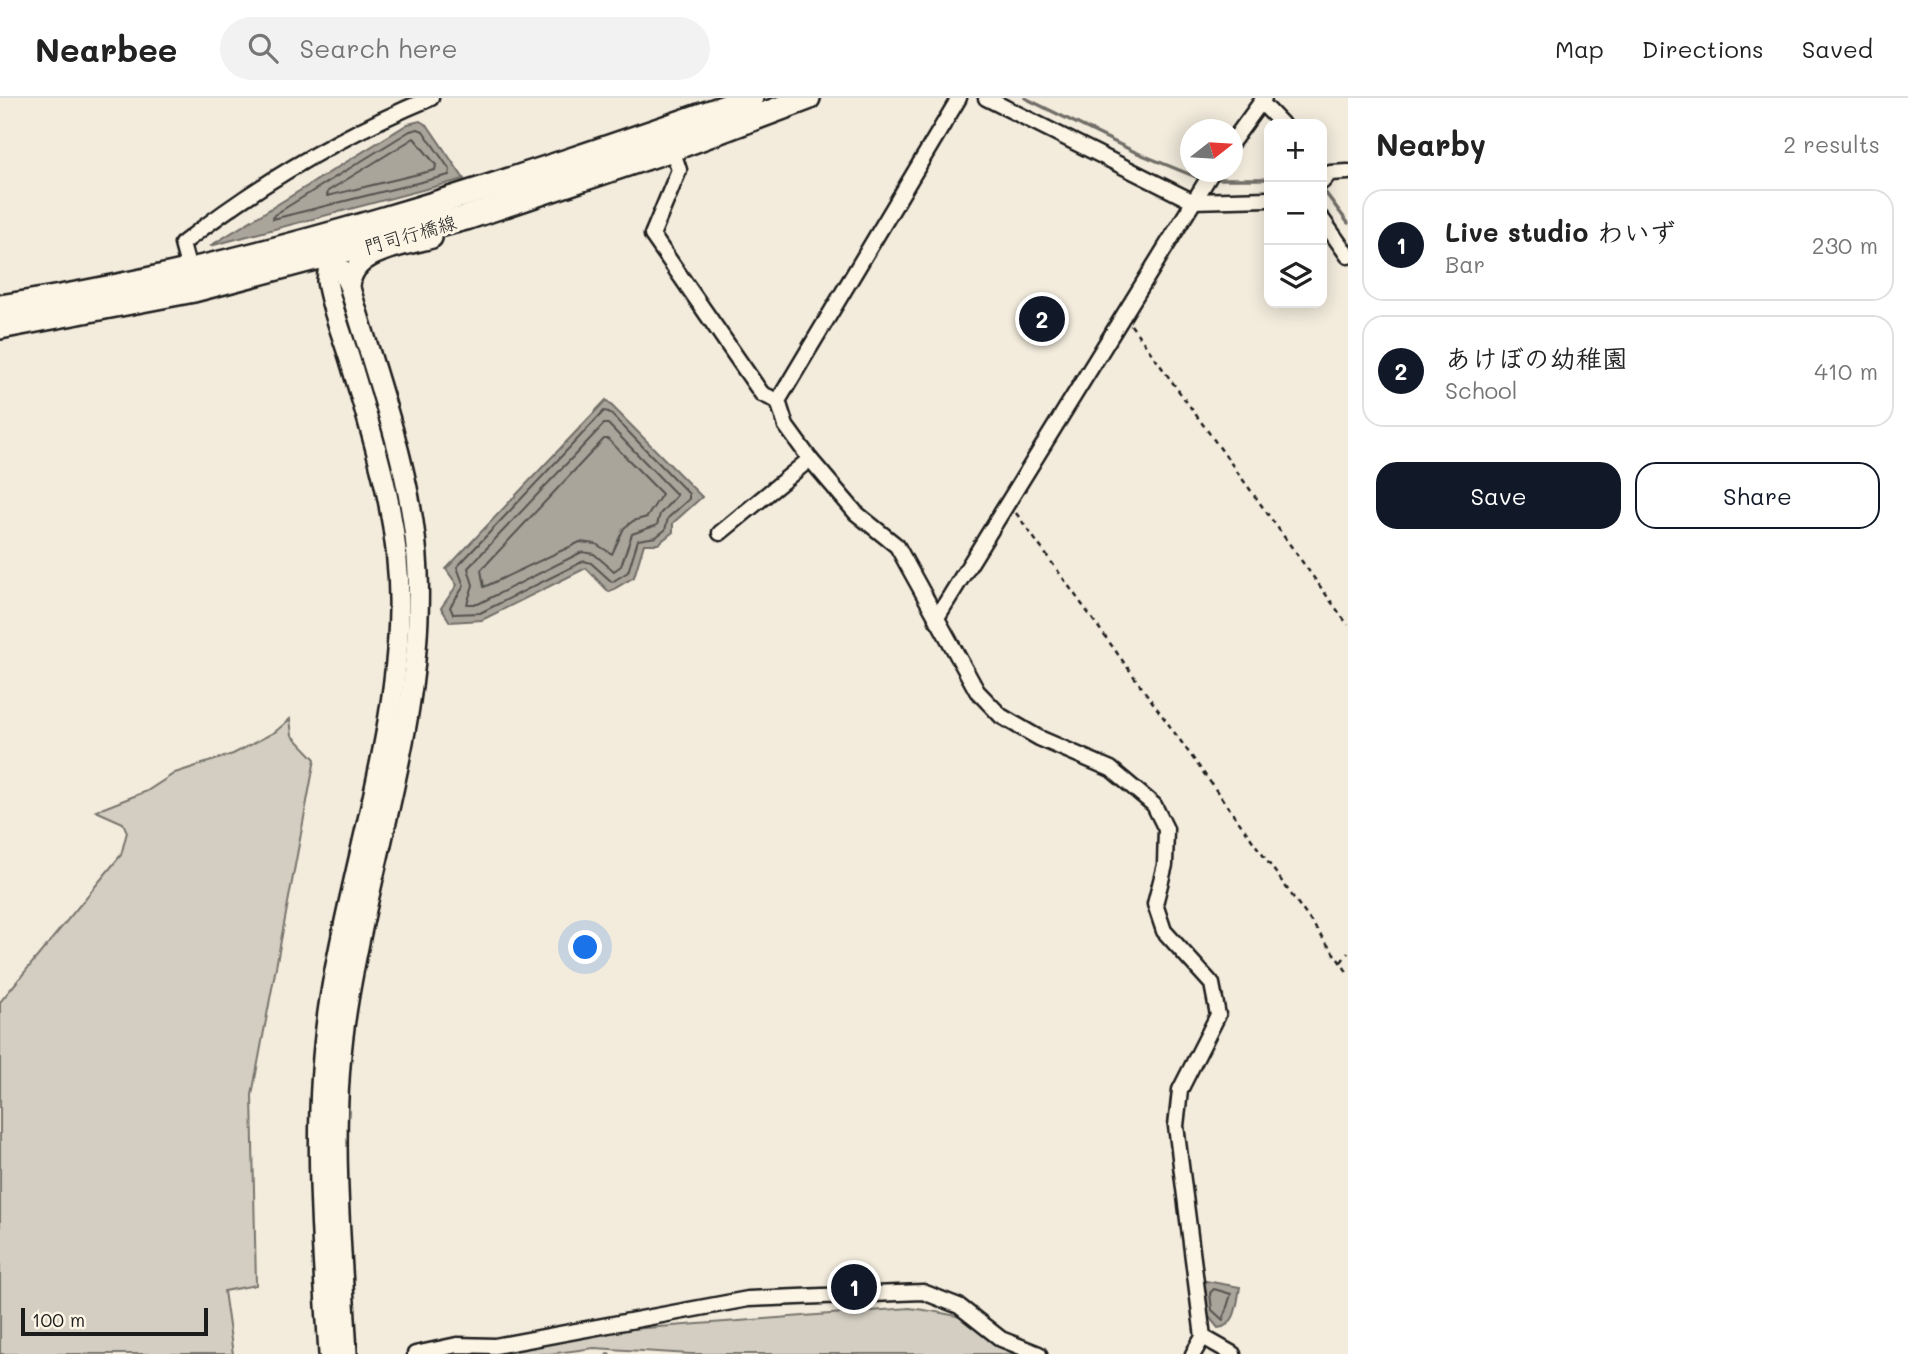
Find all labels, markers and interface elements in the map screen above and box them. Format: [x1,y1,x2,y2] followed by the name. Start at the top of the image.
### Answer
[220,17,710,80] search box
[35,27,178,70] text: Nearbee
[244,29,282,67] icon: search
[300,31,458,65] text: Search here
[1555,33,1604,64] text: Map
[1642,33,1764,64] text: Directions
[1802,33,1873,64] text: Saved
[1180,119,1243,182] north arrow
[1264,119,1327,308] map controls
[1264,119,1327,182] button: +
[1376,124,1486,164] text: Nearby
[1783,129,1880,159] text: 2 results
[1264,182,1327,245] button: −
[361,209,459,259] street label: 門司行橋線
[1445,215,1676,249] text: Live studio わいず
[1396,230,1406,260] text: 1
[1812,230,1878,260] text: 230 m
[1264,245,1327,308] button: layers
[1445,249,1485,279] text: Bar
[1019,293,1065,345] pin: 2
[1445,341,1628,375] text: あけぼの幼稚園
[1395,356,1407,386] text: 2
[1814,356,1878,386] text: 410 m
[1445,375,1518,405] text: School
[1376,462,1621,529] button: Save
[1635,462,1880,529] button: Share
[568,930,602,964] your location
[831,1261,877,1313] pin: 1
[21,1305,208,1337] scale bar
[32,1307,85,1332] text: 100 m

